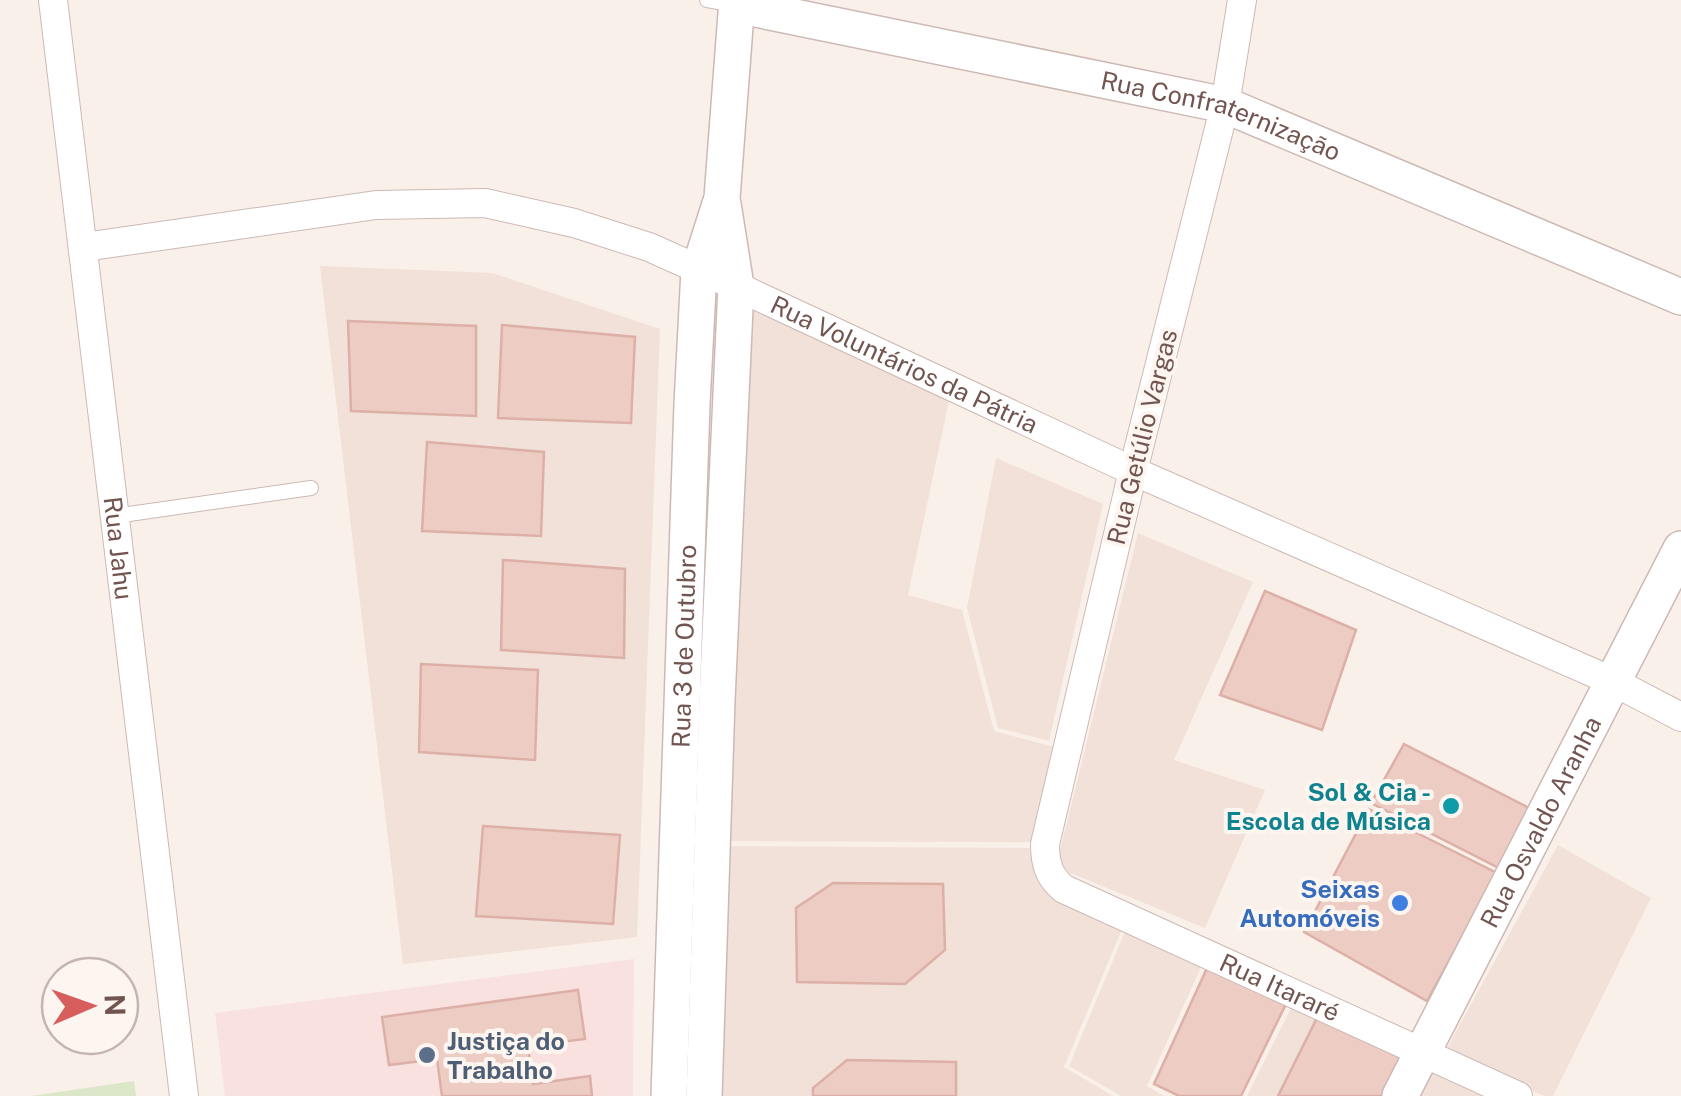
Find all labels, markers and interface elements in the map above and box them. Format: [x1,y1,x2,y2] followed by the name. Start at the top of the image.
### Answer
[1098,65,1345,167] street label: Rua Confraternização
[766,289,1043,440] street label: Rua Voluntários da Pátria
[1101,326,1183,548] street label: Rua Getúlio Vargas
[97,495,140,601] street label: Rua Jahu
[666,544,702,748] street label: Rua 3 de Outubro
[1474,711,1607,933] street label: Rua Osvaldo Aranha
[1226,777,1431,836] place label: Sol & Cia - Escola de Música
[1440,795,1462,817] marker: Sol & Cia - Escola de Música
[1240,874,1380,933] place label: Seixas Automóveis
[1389,892,1411,914] marker: Seixas Automóveis
[1215,947,1344,1028] street label: Rua Itararé
[40,956,140,1056] north arrow
[99,994,132,1017] text: N
[447,1026,565,1085] place label: Justiça do Trabalho
[416,1044,438,1066] marker: Justiça do Trabalho

